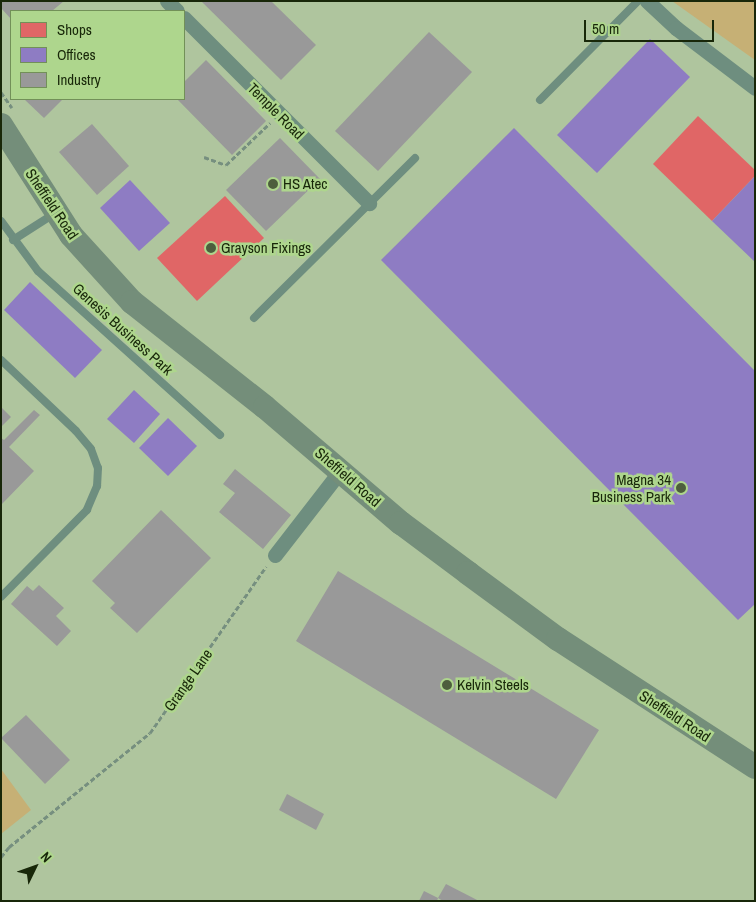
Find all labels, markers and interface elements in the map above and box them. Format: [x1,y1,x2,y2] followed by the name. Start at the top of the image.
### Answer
[10,10,185,100] legend
[586,10,716,42] scale bar
[592,18,619,39] text: 50 m
[57,19,92,40] text: Shops
[57,44,96,65] text: Offices
[57,69,101,90] text: Industry
[244,79,308,143] street label: Temple Road
[22,165,82,243] street label: Sheffield Road
[283,175,328,193] place label: HS Atec
[267,178,279,190] marker: HS Atec
[221,239,311,257] place label: Grayson Fixings
[205,242,217,254] marker: Grayson Fixings
[69,279,177,379] street label: Genesis Business Park
[311,444,385,510] street label: Sheffield Road
[592,470,671,505] place label: Magna 34 Business Park
[675,482,687,494] marker: Magna 34 Business Park
[160,645,216,715] street label: Grange Lane
[457,676,529,694] place label: Kelvin Steels
[441,679,453,691] marker: Kelvin Steels
[636,686,714,746] street label: Sheffield Road
[10,842,60,892] north arrow
[37,848,56,866] text: N

